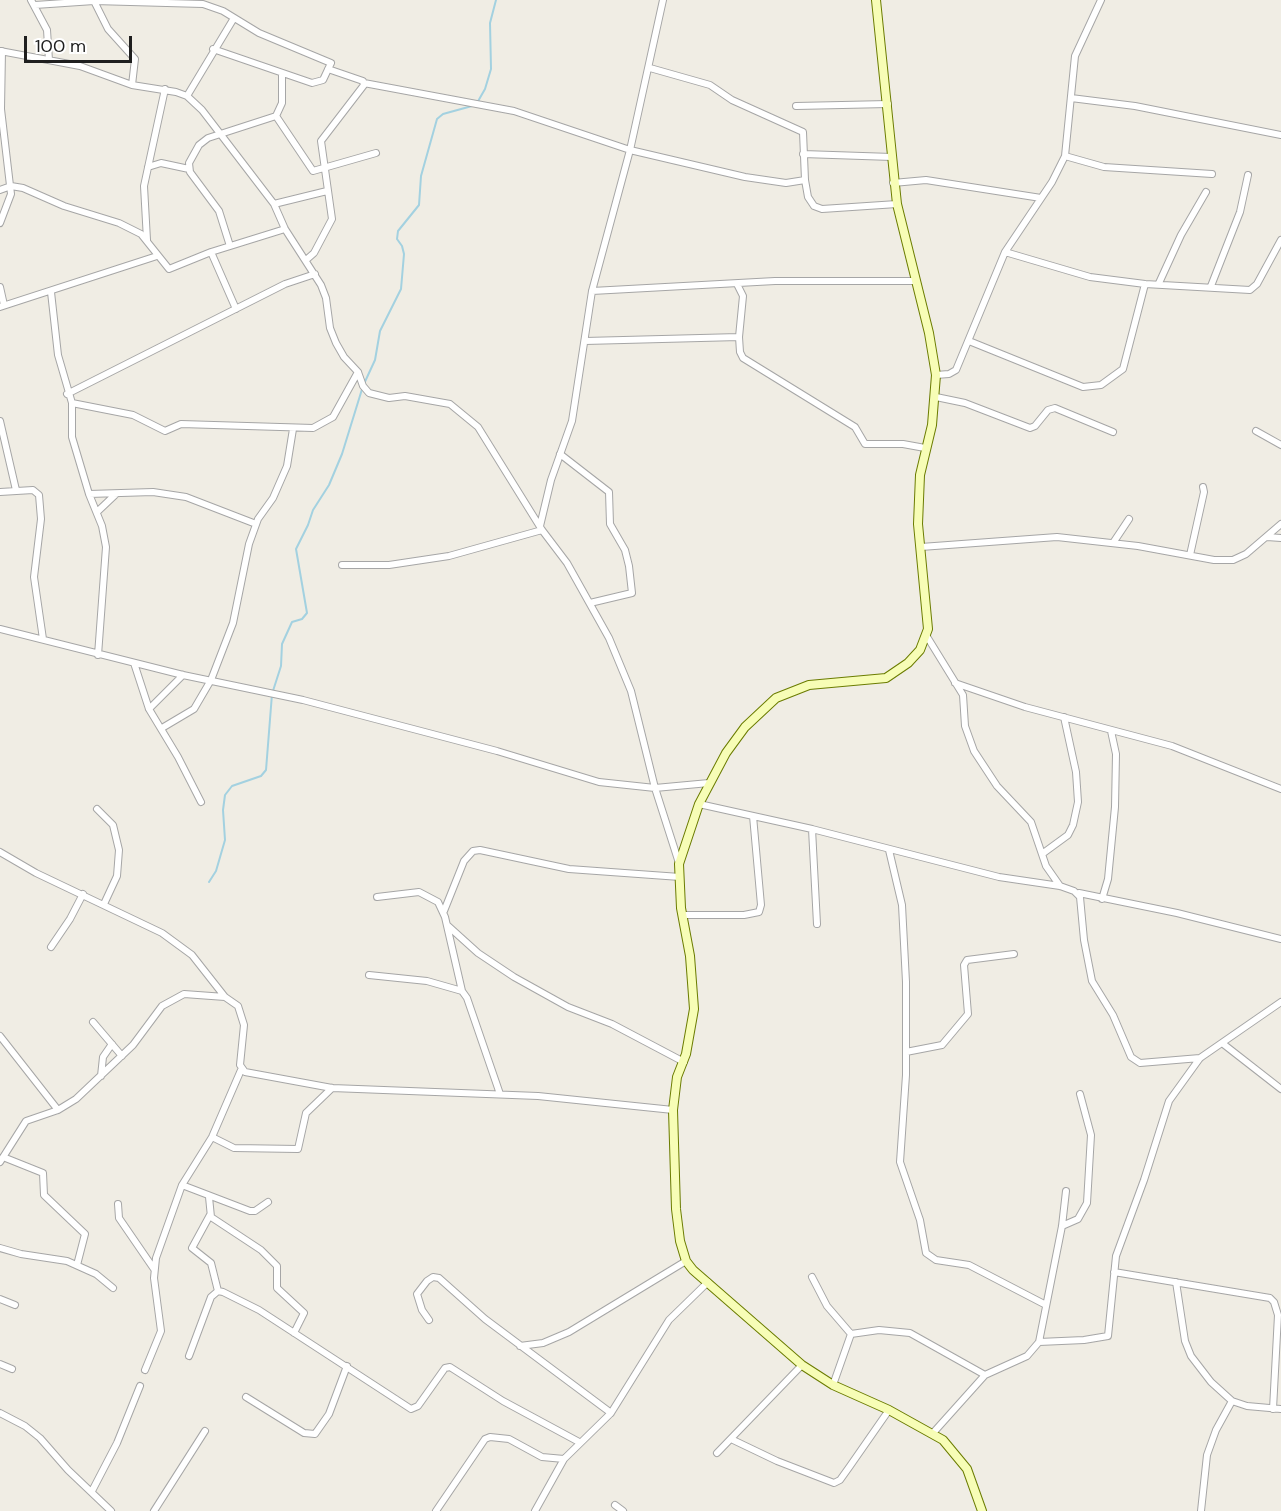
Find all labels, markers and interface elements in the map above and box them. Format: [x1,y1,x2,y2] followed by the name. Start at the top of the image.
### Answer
[27,24,135,62] scale bar
[35,34,86,58] text: 100 m

